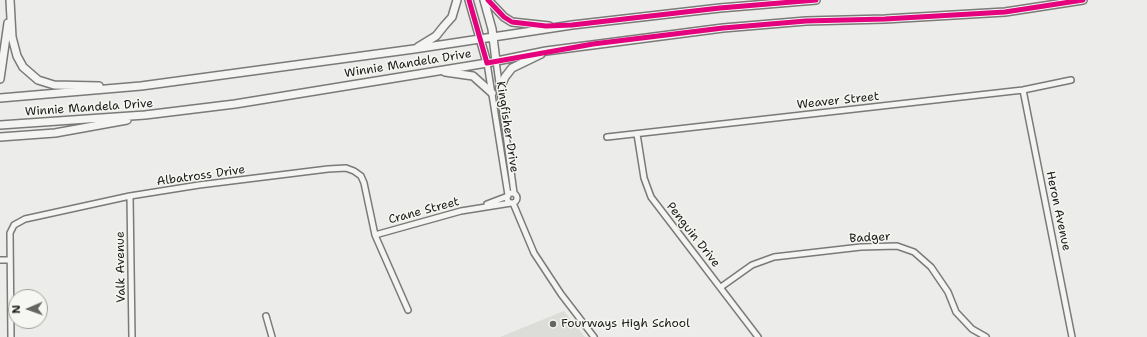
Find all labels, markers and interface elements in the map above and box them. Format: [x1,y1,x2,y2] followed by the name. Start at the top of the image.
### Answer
[343,47,473,81] street label: Winnie Mandela Drive
[493,80,521,174] street label: Kingfisher Drive
[796,90,880,112] street label: Weaver Street
[24,96,154,120] street label: Winnie Mandela Drive
[156,163,246,189] street label: Albatross Drive
[1043,170,1073,252] street label: Heron Avenue
[387,195,461,227] street label: Crane Street
[663,200,723,270] street label: Penguin Drive
[849,230,891,246] street label: Badger
[113,231,129,303] street label: Valk Avenue
[8,289,48,329] north arrow
[9,305,24,314] text: N
[561,317,690,331] place label: Fourways High School
[548,319,558,329] marker: Fourways High School

